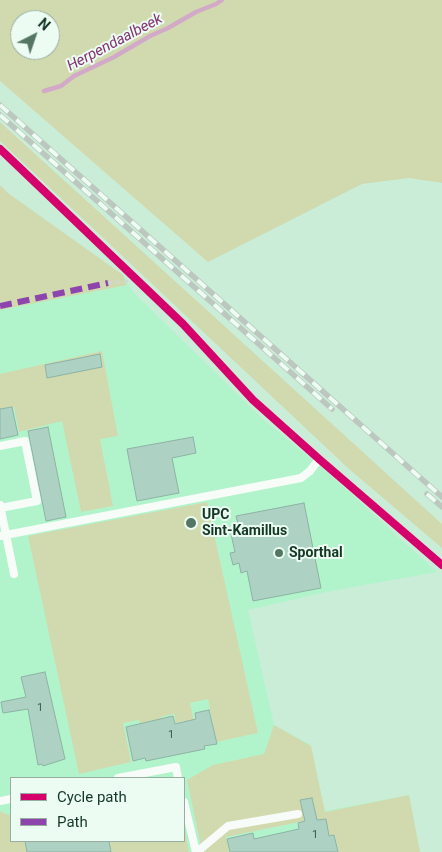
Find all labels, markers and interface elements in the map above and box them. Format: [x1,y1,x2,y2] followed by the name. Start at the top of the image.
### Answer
[10,10,60,60] north arrow
[64,10,166,76] water label: Herpendaalbeek
[35,15,53,34] text: N
[202,507,287,540] place label: UPC Sint-Kamillus
[184,516,198,530] marker: UPC Sint-Kamillus
[289,545,343,561] place label: Sporthal
[273,547,285,559] marker: Sporthal
[37,701,43,715] house number: 1
[168,728,174,742] house number: 1
[10,777,185,842] legend
[57,788,127,806] text: Cycle path
[57,813,88,831] text: Path
[312,828,318,842] house number: 1

